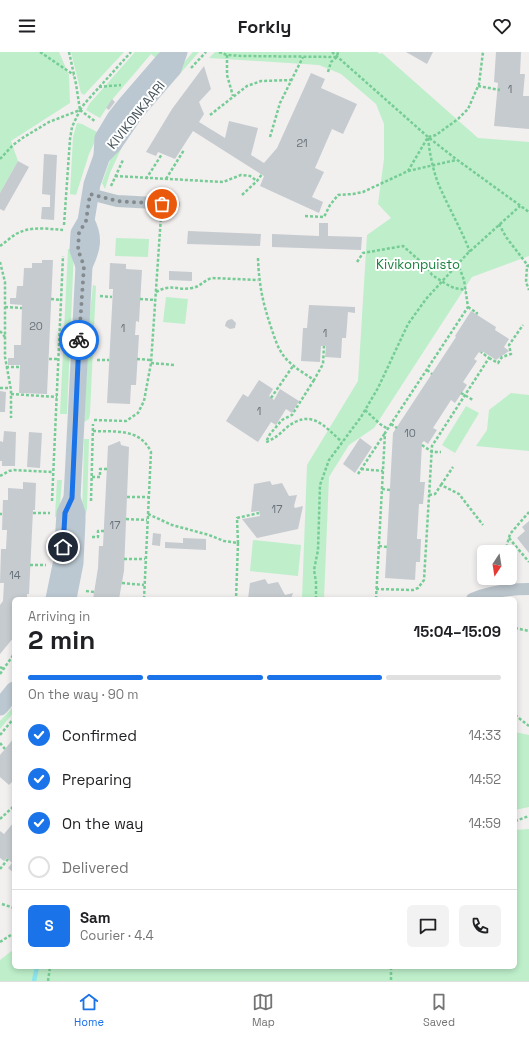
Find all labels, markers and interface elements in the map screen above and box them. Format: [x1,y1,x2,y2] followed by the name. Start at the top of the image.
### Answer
[16,15,38,37] icon: menu
[238,15,291,38] text: Forkly
[491,15,513,37] icon: heart
[103,77,169,153] street label: KIVIKONKAARI
[508,82,512,96] house number: 1
[296,136,308,150] house number: 21
[145,187,179,221] pin
[151,193,173,215] icon: bag
[376,256,460,273] park label: Kivikonpuisto
[29,319,43,333] house number: 20
[59,320,99,360] courier
[121,321,125,335] house number: 1
[323,326,327,340] house number: 1
[68,329,90,351] icon: bike
[257,404,261,418] house number: 1
[404,426,416,440] house number: 10
[272,502,282,516] house number: 17
[110,518,120,532] house number: 17
[46,530,80,564] pin
[52,536,74,558] icon: home
[477,545,517,585] north arrow
[477,545,517,585] map controls
[9,568,21,582] house number: 14
[28,608,90,625] text: Arriving in
[413,622,501,641] text: 15:04–15:09
[28,623,95,657] text: 2 min
[28,686,139,703] text: On the way · 90 m
[28,724,50,746] icon: check
[62,726,137,745] text: Confirmed
[468,727,501,744] text: 14:33
[28,768,50,790] icon: check
[62,770,132,789] text: Preparing
[469,771,501,788] text: 14:52
[28,812,50,834] icon: check
[62,814,143,833] text: On the way
[468,815,501,832] text: 14:59
[62,858,129,877] text: Delivered
[407,905,449,947] button: chat
[459,905,501,947] button: phone
[80,908,111,927] text: Sam
[44,916,54,935] text: S
[80,927,154,944] text: Courier · 4.4
[74,991,104,1029] tab: Home
[252,991,275,1029] tab: Map
[423,991,455,1029] tab: Saved

